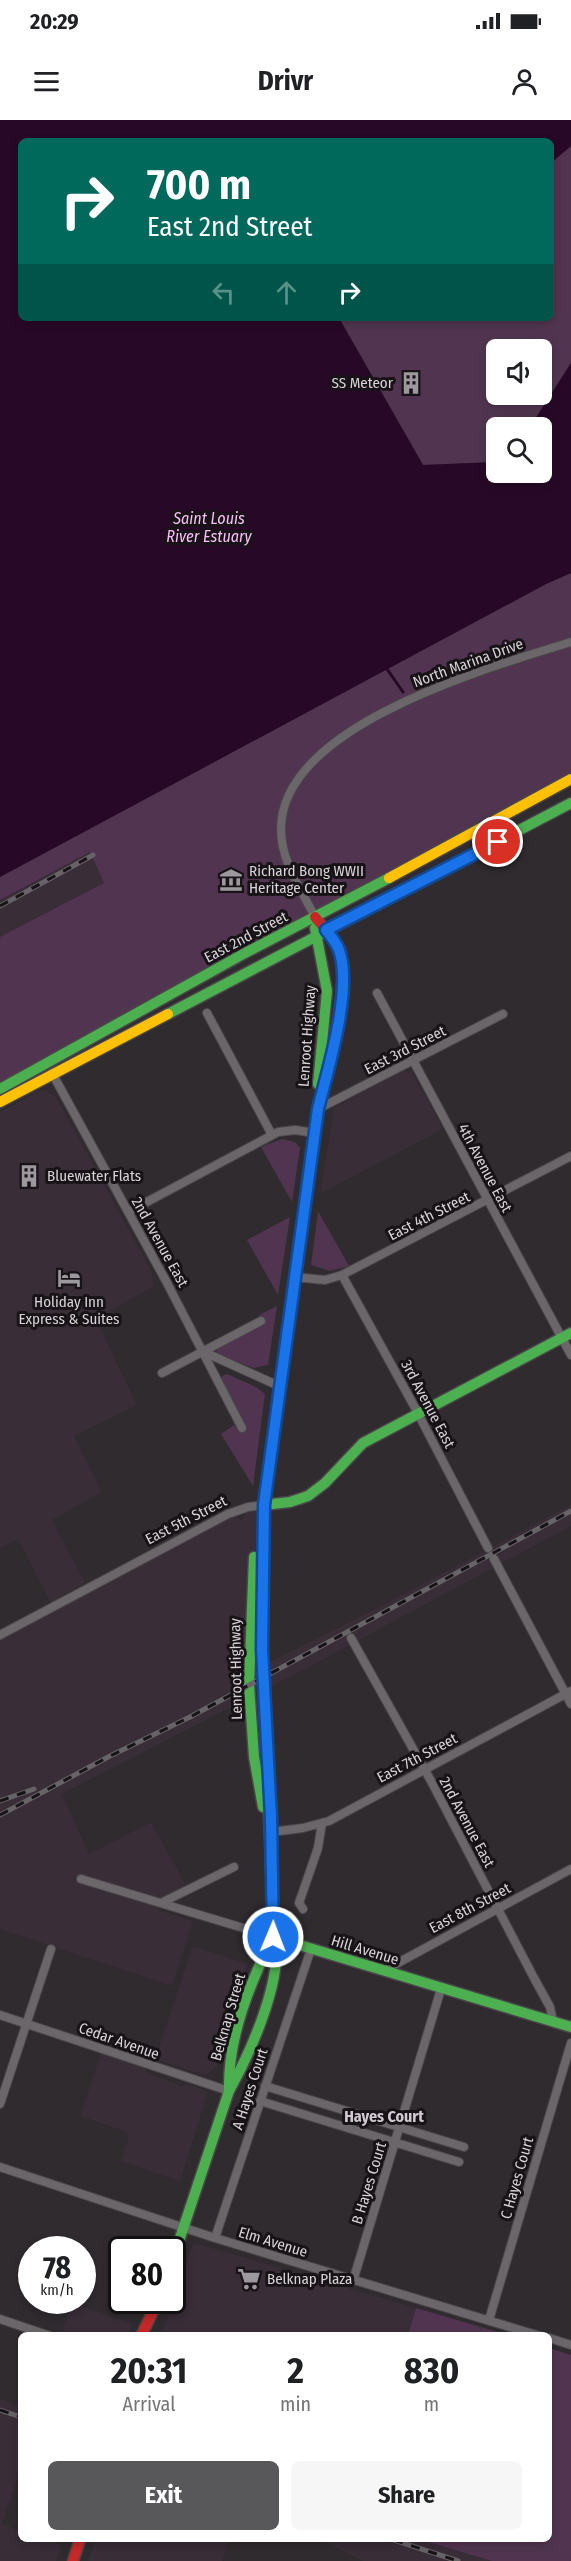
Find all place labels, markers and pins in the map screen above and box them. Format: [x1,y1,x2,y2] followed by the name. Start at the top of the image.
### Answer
[398,370,424,396] building icon: SS Meteor
[331,374,394,392] place label: SS Meteor
[472,816,523,867] pin
[249,862,364,897] place label: Richard Bong WWII Heritage Center
[218,867,244,893] museum icon: Richard Bong WWII Heritage Center
[16,1163,42,1189] building icon: Bluewater Flats
[47,1167,141,1185] place label: Bluewater Flats
[56,1265,82,1291] hotel icon: Holiday Inn Express & Suites
[18,1293,120,1328] place label: Holiday Inn Express & Suites
[236,2266,262,2292] supermarket icon: Belknap Plaza
[267,2270,352,2288] place label: Belknap Plaza

